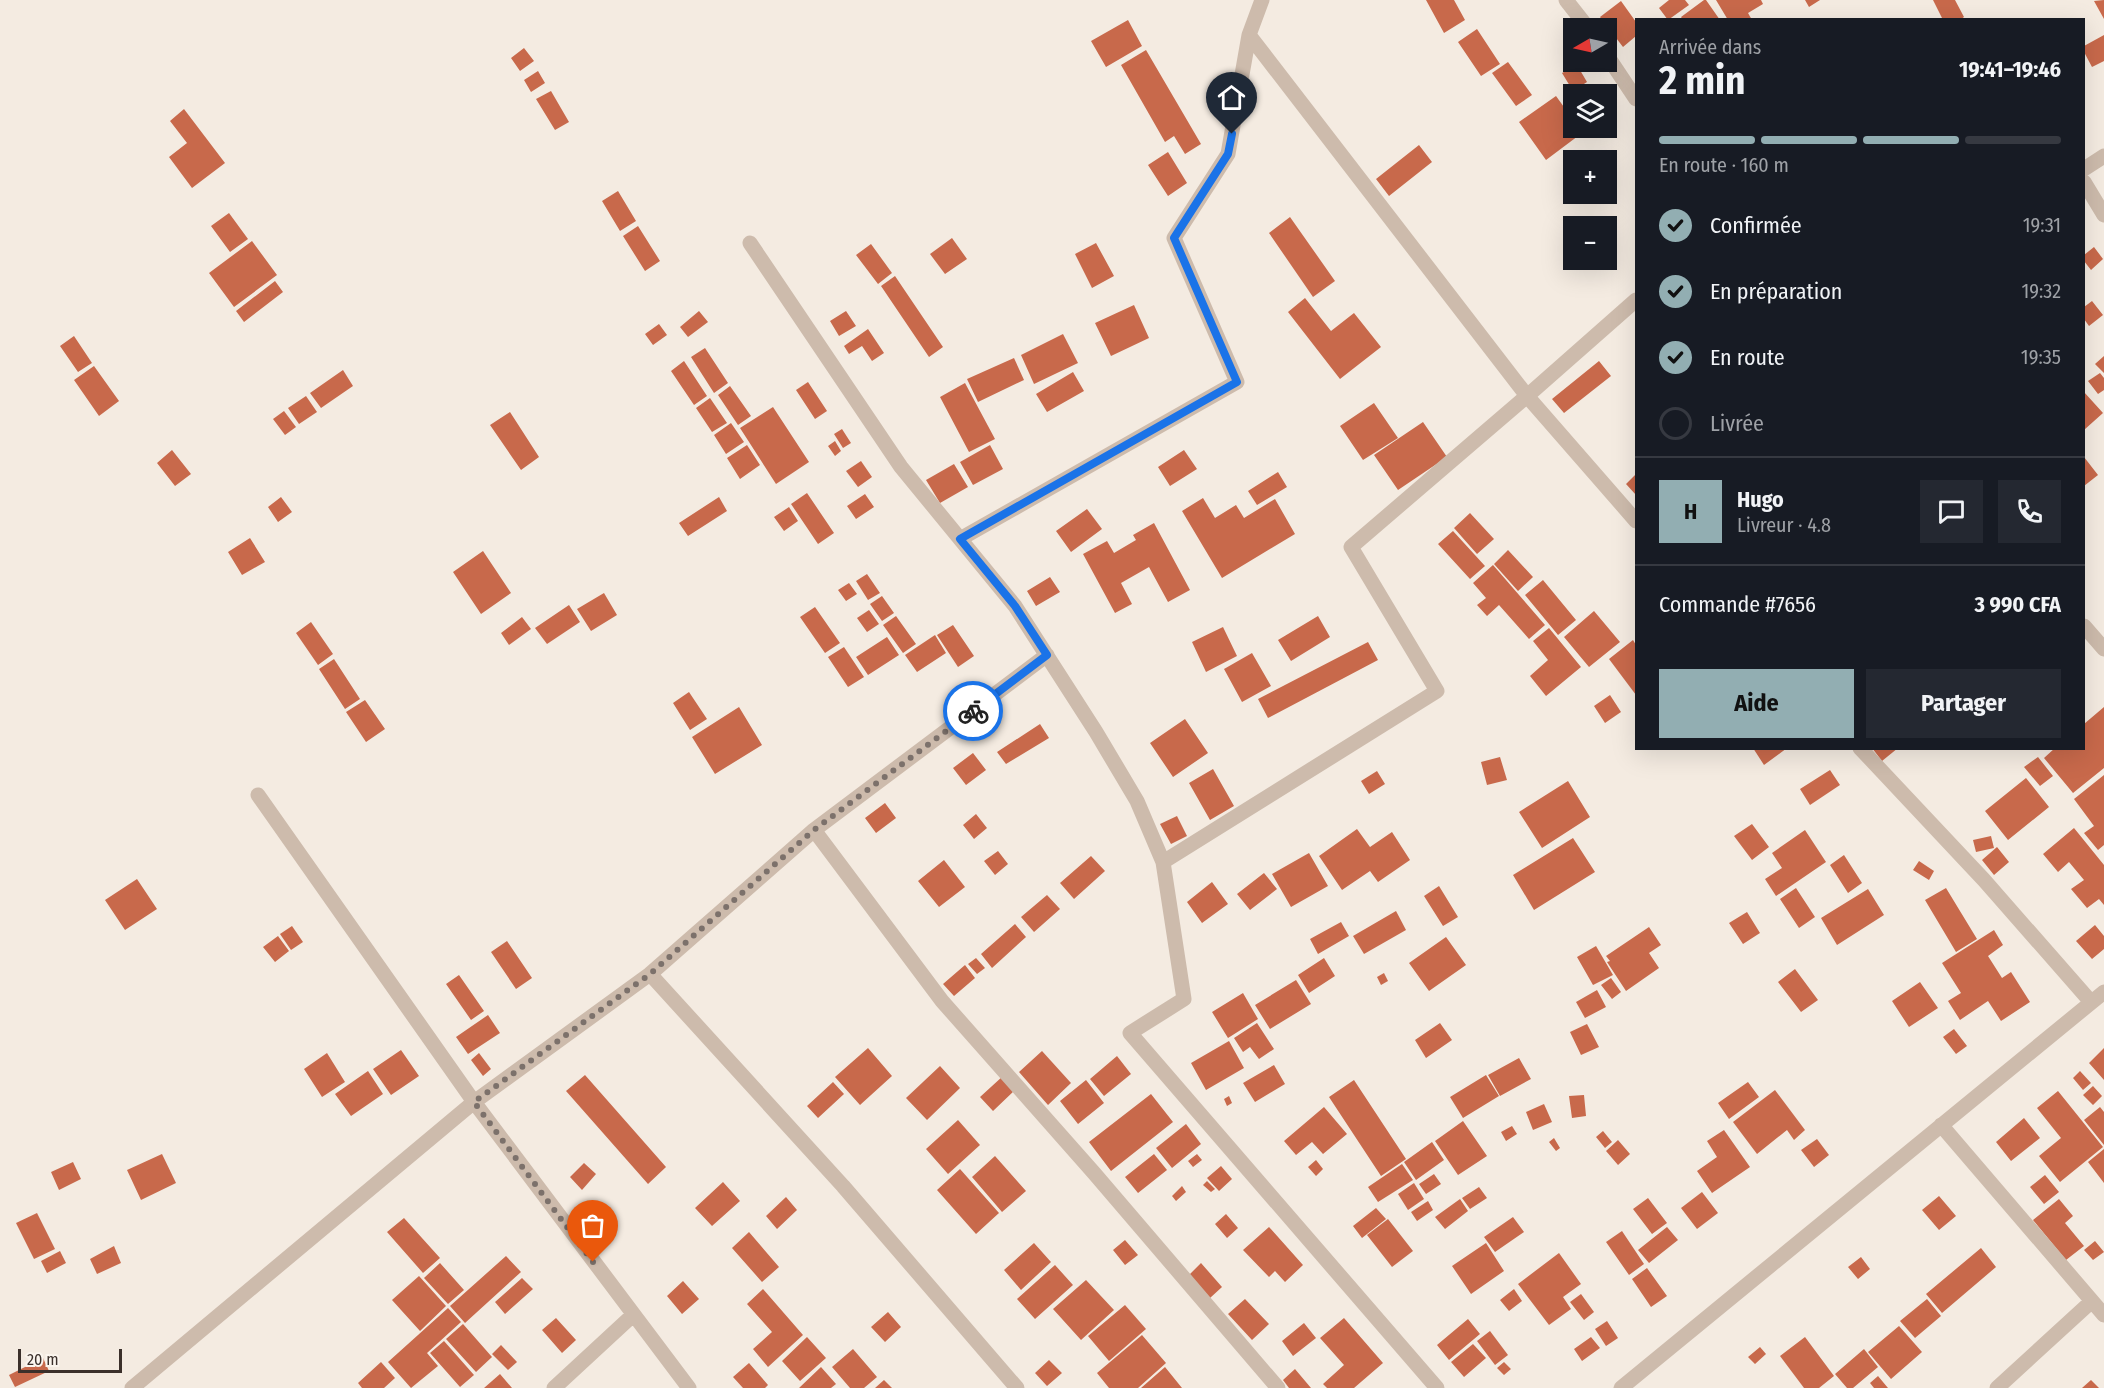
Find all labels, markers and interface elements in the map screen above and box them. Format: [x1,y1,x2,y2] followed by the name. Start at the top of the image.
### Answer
[1563,18,1617,72] north arrow
[1563,18,1617,270] map controls
[1659,35,1761,59] text: Arrivée dans
[1959,56,2061,83] text: 19:41–19:46
[1659,58,1745,104] text: 2 min
[1206,72,1257,134] pin
[1215,81,1248,114] icon: home
[1563,84,1617,138] button: layers
[1563,150,1617,204] button: +
[1659,153,1789,177] text: En route · 160 m
[1659,209,1692,242] icon: check
[1710,212,1802,239] text: Confirmée
[2023,213,2061,237] text: 19:31
[1563,216,1617,270] button: −
[1659,275,1692,308] icon: check
[1710,278,1842,305] text: En préparation
[2021,279,2061,303] text: 19:32
[1659,341,1692,374] icon: check
[1710,344,1785,371] text: En route
[2021,345,2061,369] text: 19:35
[1710,410,1764,437] text: Livrée
[1920,480,1983,543] button: chat
[1998,480,2061,543] button: phone
[1737,486,1784,513] text: Hugo
[1684,498,1697,525] text: H
[1737,513,1831,537] text: Livreur · 4.8
[1659,591,1816,618] text: Commande #7656
[1975,591,2061,618] text: 3 990 CFA
[1659,669,1854,738] button: Aide
[1866,669,2061,738] button: Partager
[943,681,1003,741] courier
[957,695,990,728] icon: bike
[567,1200,618,1262] pin
[576,1209,609,1242] icon: bag
[18,1346,122,1374] scale bar
[27,1350,58,1369] text: 20 m

